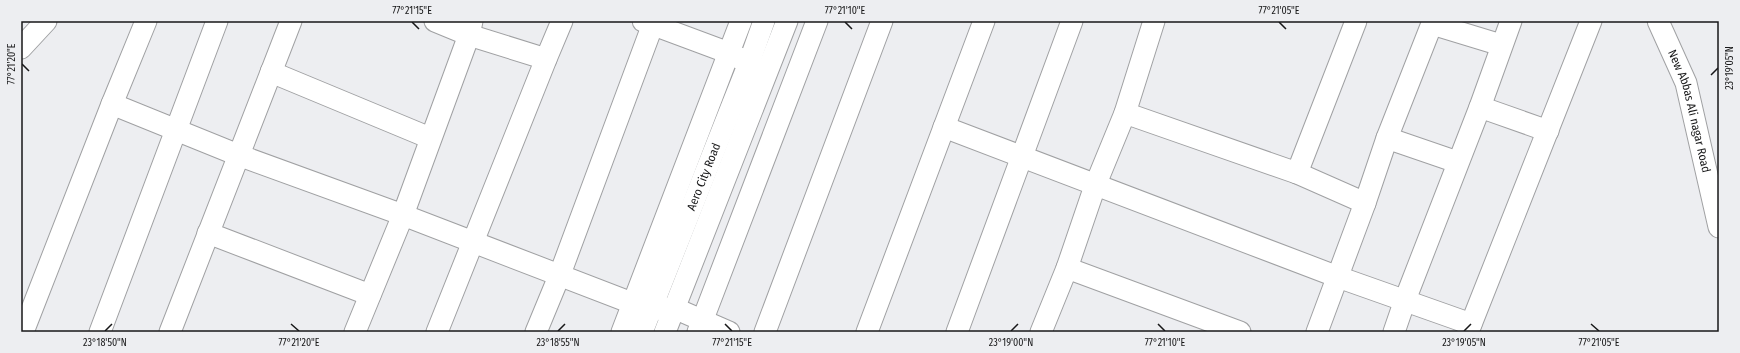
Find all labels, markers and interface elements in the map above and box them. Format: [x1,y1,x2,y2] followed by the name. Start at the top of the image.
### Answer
[392,5,432,17] text: 77°21'15"E
[825,5,866,17] text: 77°21'10"E
[1259,5,1300,17] text: 77°21'05"E
[6,43,18,85] text: 77°21'20"E
[1724,46,1736,90] text: 23°19'05"N
[1665,48,1713,174] street label: New Abbas Ali nagar Road
[684,141,723,213] street label: Aero City Road
[83,337,127,349] text: 23°18'50"N
[278,337,320,349] text: 77°21'20"E
[536,337,580,349] text: 23°18'55"N
[712,337,752,349] text: 77°21'15"E
[989,337,1033,349] text: 23°19'00"N
[1145,337,1186,349] text: 77°21'10"E
[1442,337,1486,349] text: 23°19'05"N
[1579,337,1620,349] text: 77°21'05"E

